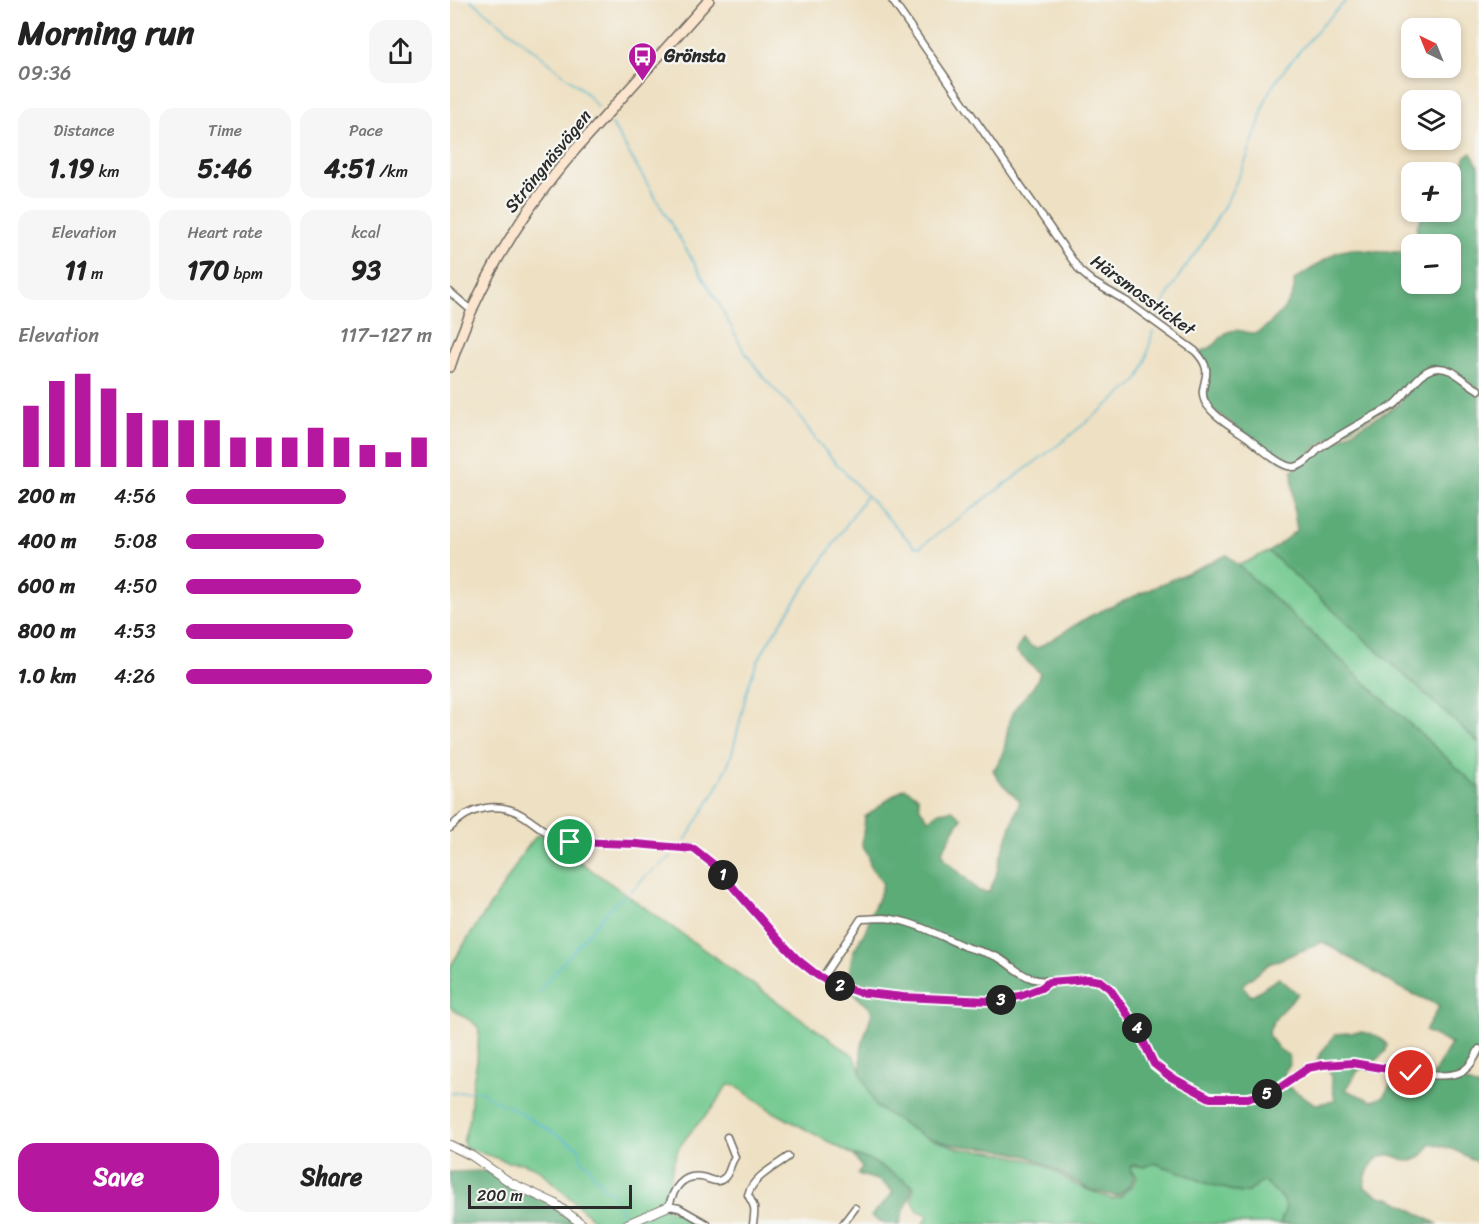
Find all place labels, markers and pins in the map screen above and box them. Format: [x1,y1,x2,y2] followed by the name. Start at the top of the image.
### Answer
[627,40,659,82] bus stop icon: Grönsta
[663,40,726,72] place label: Grönsta
[544,816,595,867] pin
[708,860,738,890] pin: 1
[825,971,855,1001] pin: 2
[986,985,1016,1015] pin: 3
[1122,1013,1152,1043] pin: 4
[1385,1047,1436,1098] pin
[1252,1079,1282,1109] pin: 5

